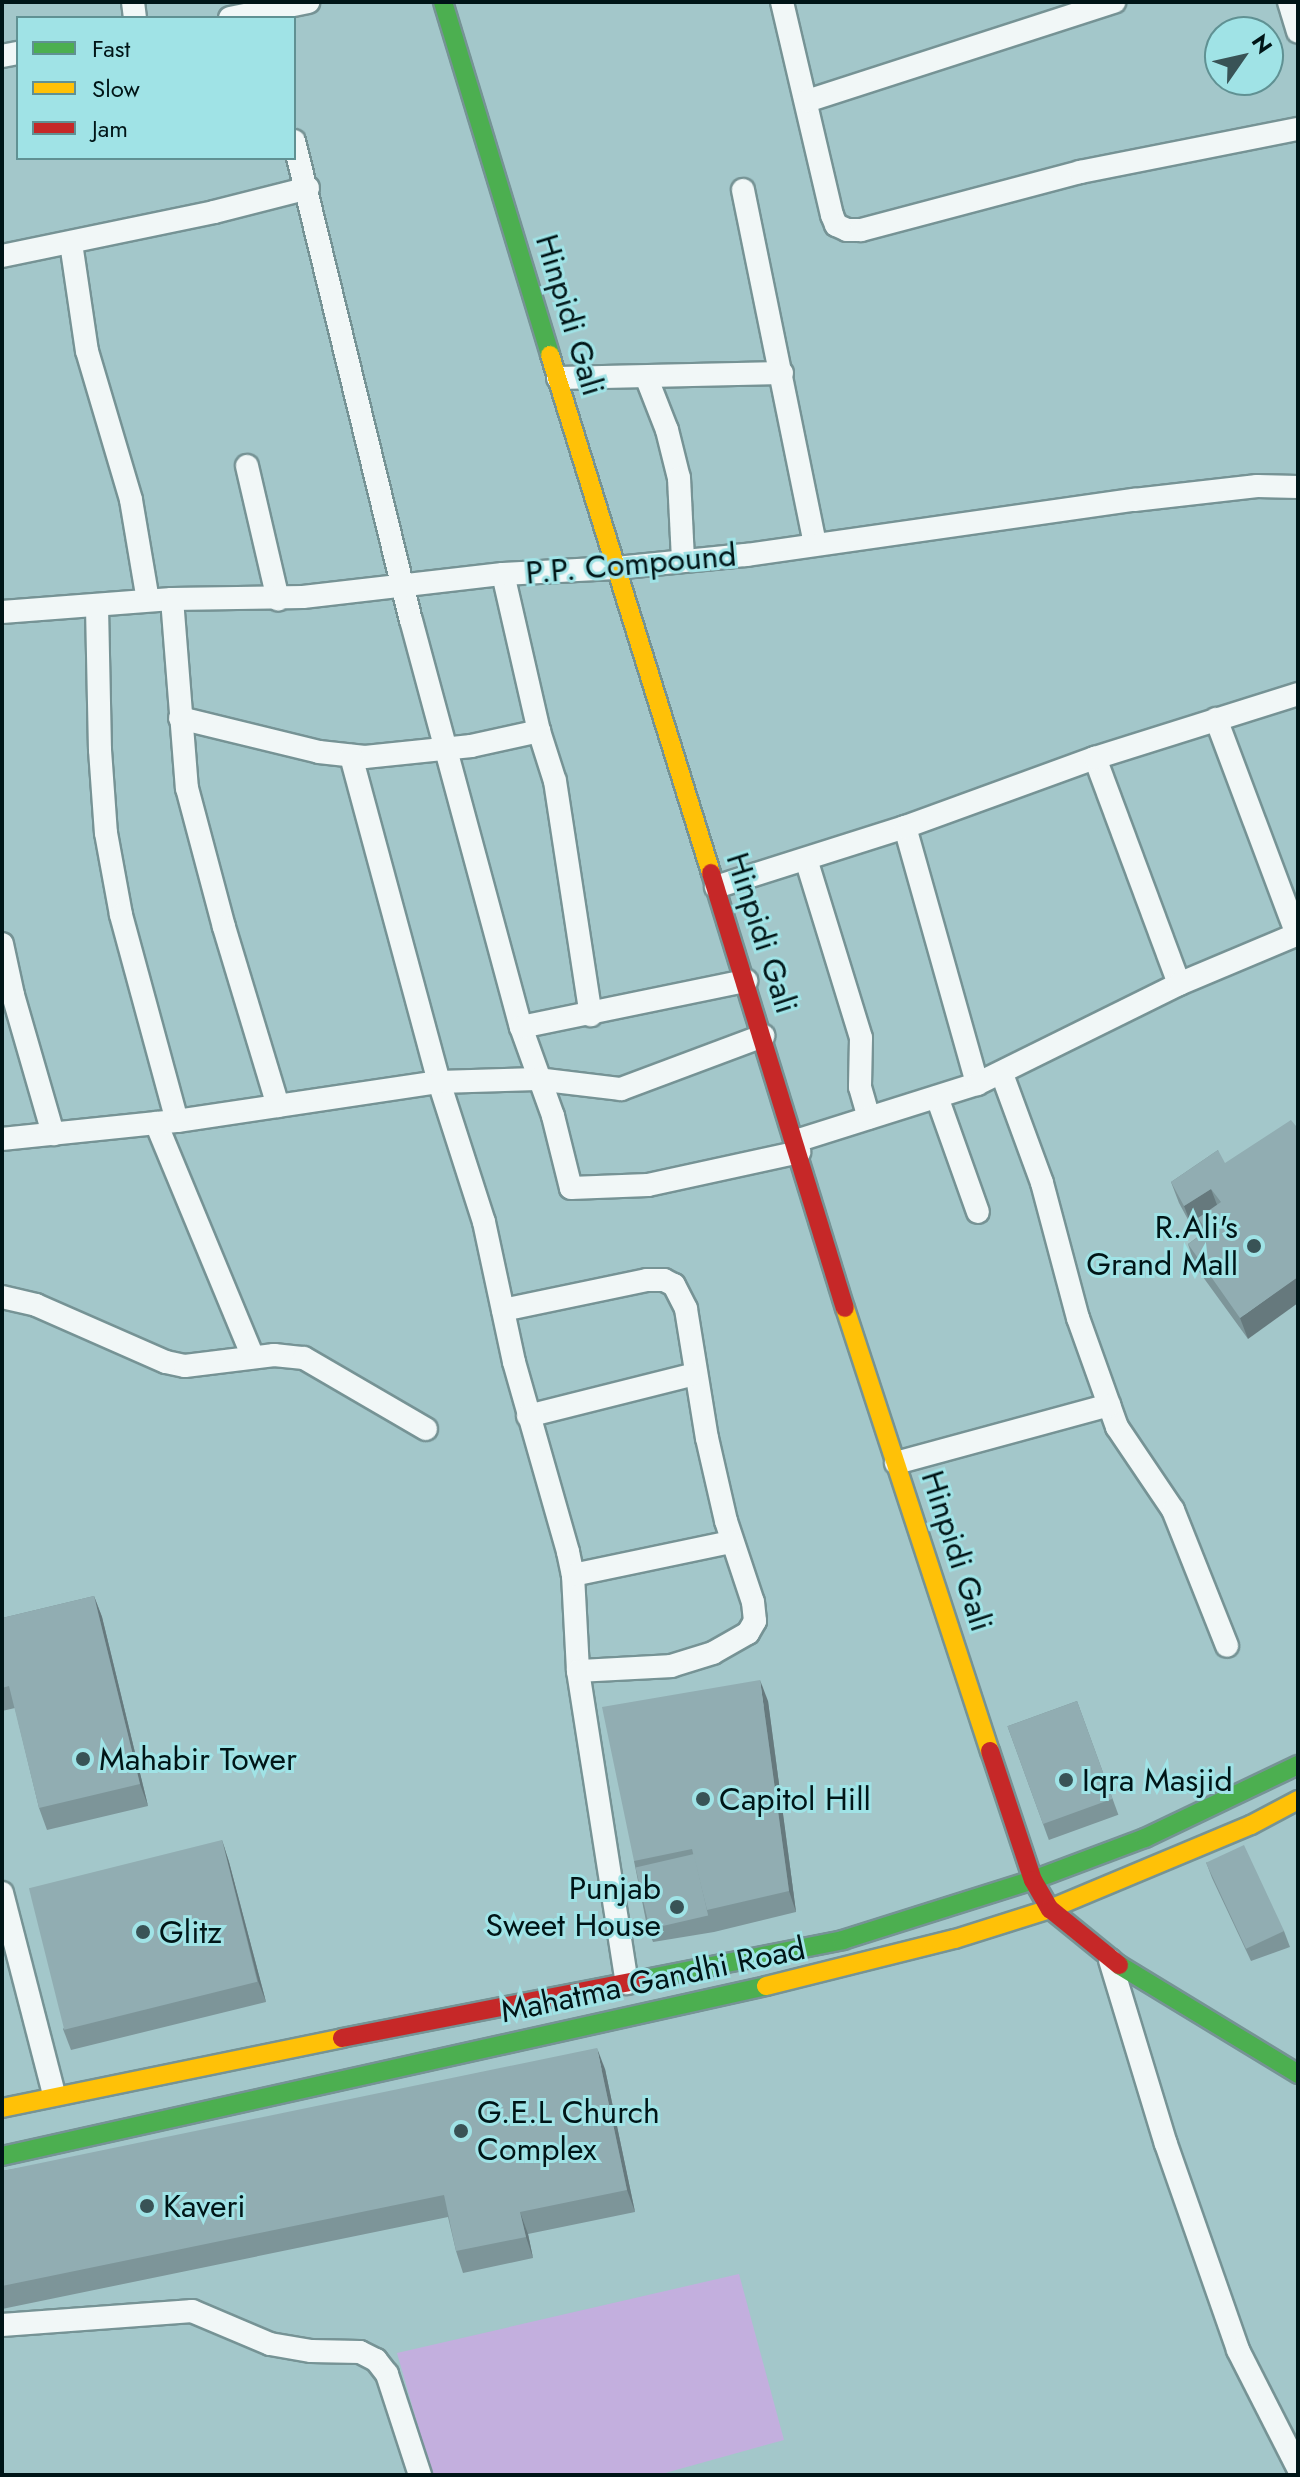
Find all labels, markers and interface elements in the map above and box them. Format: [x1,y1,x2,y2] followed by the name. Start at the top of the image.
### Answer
[16,16,296,160] legend
[1204,16,1284,96] north arrow
[1244,28,1280,60] text: N
[92,31,130,66] text: Fast
[92,71,140,106] text: Slow
[92,111,128,146] text: Jam
[527,230,613,400] street label: Hinpidi Gali
[524,536,738,592] street label: P.P. Compound
[718,848,806,1018] street label: Hinpidi Gali
[1086,1209,1238,1284] place label: R.Ali's Grand Mall
[1245,1237,1263,1255] marker: R.Ali's Grand Mall
[913,1466,1001,1636] street label: Hinpidi Gali
[99,1740,297,1778] place label: Mahabir Tower
[74,1750,92,1768] marker: Mahabir Tower
[1082,1761,1233,1799] place label: Iqra Masjid
[1057,1771,1075,1789] marker: Iqra Masjid
[719,1780,871,1818] place label: Capitol Hill
[694,1790,712,1808] marker: Capitol Hill
[485,1870,661,1945] place label: Punjab Sweet House
[668,1898,686,1916] marker: Punjab Sweet House
[159,1913,222,1951] place label: Glitz
[134,1923,152,1941] marker: Glitz
[497,1929,809,2031] street label: Mahatma Gandhi Road
[477,2094,660,2169] place label: G.E.L Church Complex
[452,2122,470,2140] marker: G.E.L Church Complex
[163,2187,246,2225] place label: Kaveri
[138,2197,156,2215] marker: Kaveri

